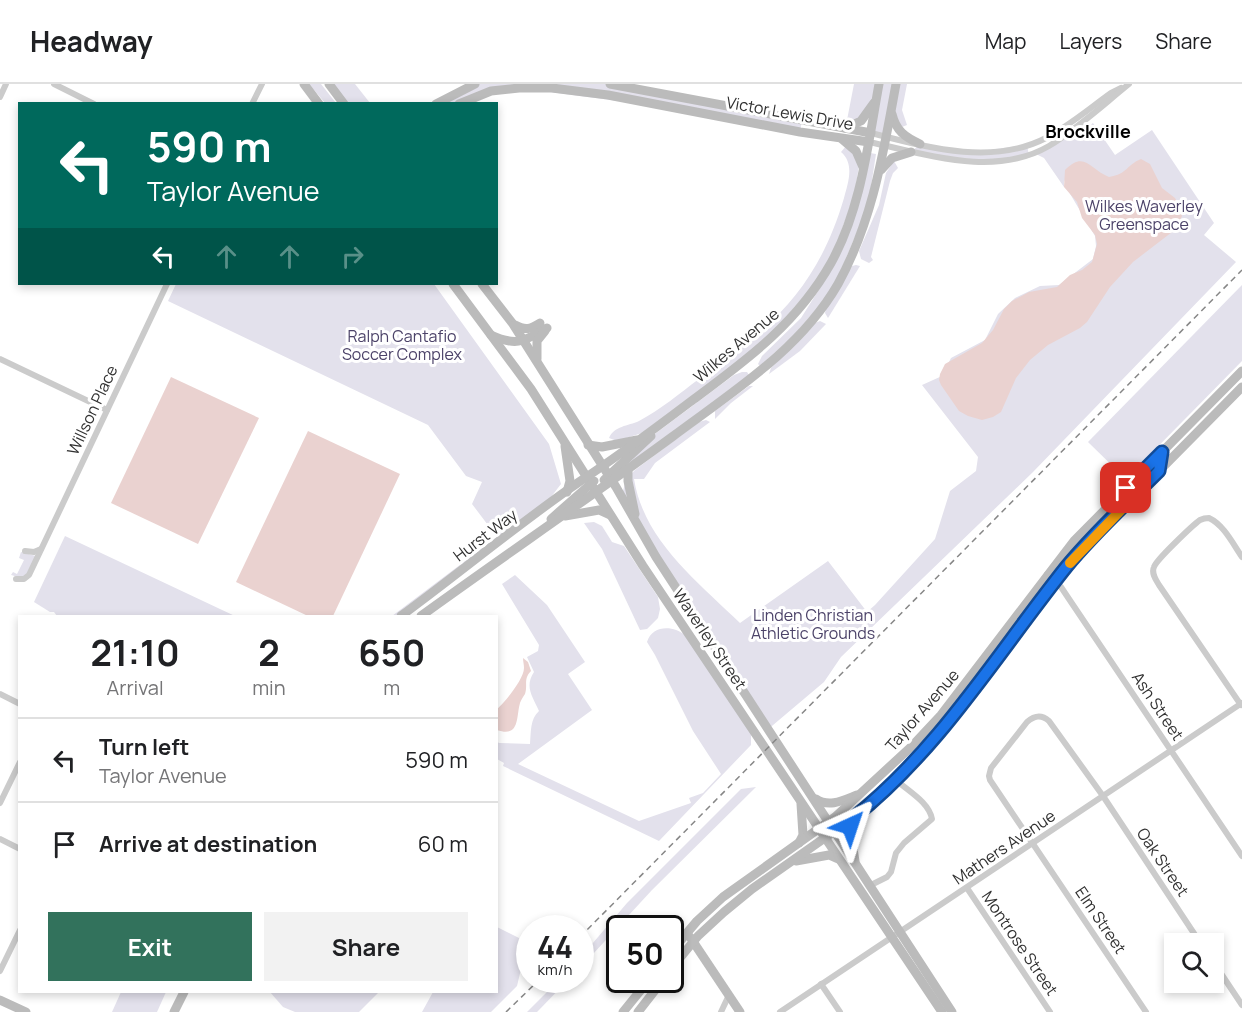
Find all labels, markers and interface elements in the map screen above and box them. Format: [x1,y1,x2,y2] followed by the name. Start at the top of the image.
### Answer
[30,22,153,60] text: Headway
[985,27,1026,55] text: Map
[1059,27,1122,55] text: Layers
[1155,27,1212,55] text: Share
[725,91,855,135] street label: Victor Lewis Drive
[147,117,272,175] text: 590 m
[1045,119,1131,143] district label: Brockville
[48,126,126,204] icon: left
[147,172,320,209] text: Taylor Avenue
[1085,195,1204,235] park label: Wilkes Waverley Greenspace
[147,240,180,273] icon: left
[210,240,243,273] icon: ahead
[273,240,306,273] icon: ahead
[336,240,369,273] icon: right
[688,303,784,387] street label: Wilkes Avenue
[342,325,463,365] park label: Ralph Cantafio Soccer Complex
[62,362,122,458] street label: Willson Place
[1100,462,1151,513] pin
[1109,471,1142,504] icon: arrive
[448,503,522,566] street label: Hurst Way
[668,584,752,694] street label: Waverley Street
[751,604,875,644] park label: Linden Christian Athletic Grounds
[91,628,180,677] text: 21:10
[258,628,280,677] text: 2
[358,628,425,677] text: 650
[880,664,964,756] street label: Taylor Avenue
[1127,667,1189,745] street label: Ash Street
[107,674,164,701] text: Arrival
[252,674,286,701] text: min
[383,674,400,701] text: m
[99,732,189,762] text: Turn left
[48,744,81,777] icon: left
[405,745,468,775] text: 590 m
[99,762,227,789] text: Taylor Avenue
[818,794,882,858] position arrow
[948,804,1060,890] street label: Mathers Avenue
[1132,823,1194,901] street label: Oak Street
[48,828,81,861] icon: arrive
[99,829,317,859] text: Arrive at destination
[418,829,468,859] text: 60 m
[1070,882,1132,958] street label: Elm Street
[977,886,1063,1000] street label: Montrose Street
[48,912,252,981] button: Exit
[264,912,468,981] button: Share
[606,915,684,993] speed limit sign: 50
[537,926,573,967] text: 44
[1164,933,1224,993] map controls
[1164,933,1224,993] button: search
[538,959,572,980] text: km/h

